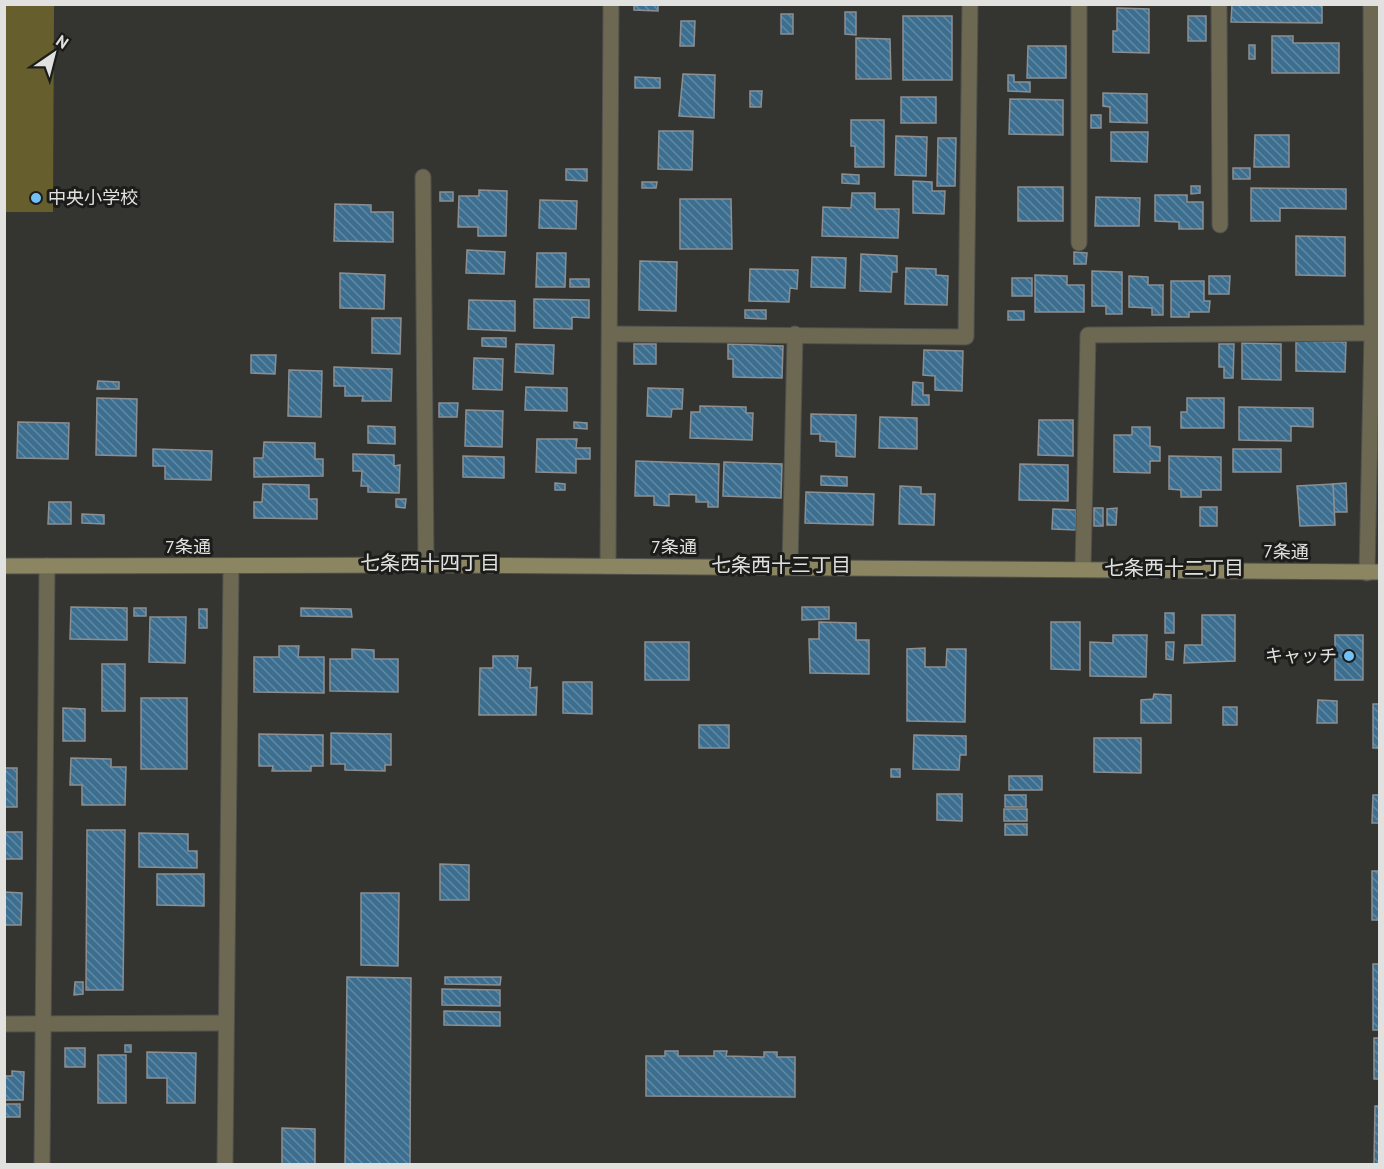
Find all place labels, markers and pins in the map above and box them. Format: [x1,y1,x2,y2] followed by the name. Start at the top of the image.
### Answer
[48,186,138,209] place label: 中央小学校
[29,191,43,205] marker: 中央小学校
[1265,644,1337,667] place label: キャッチ
[1342,649,1356,663] marker: キャッチ

